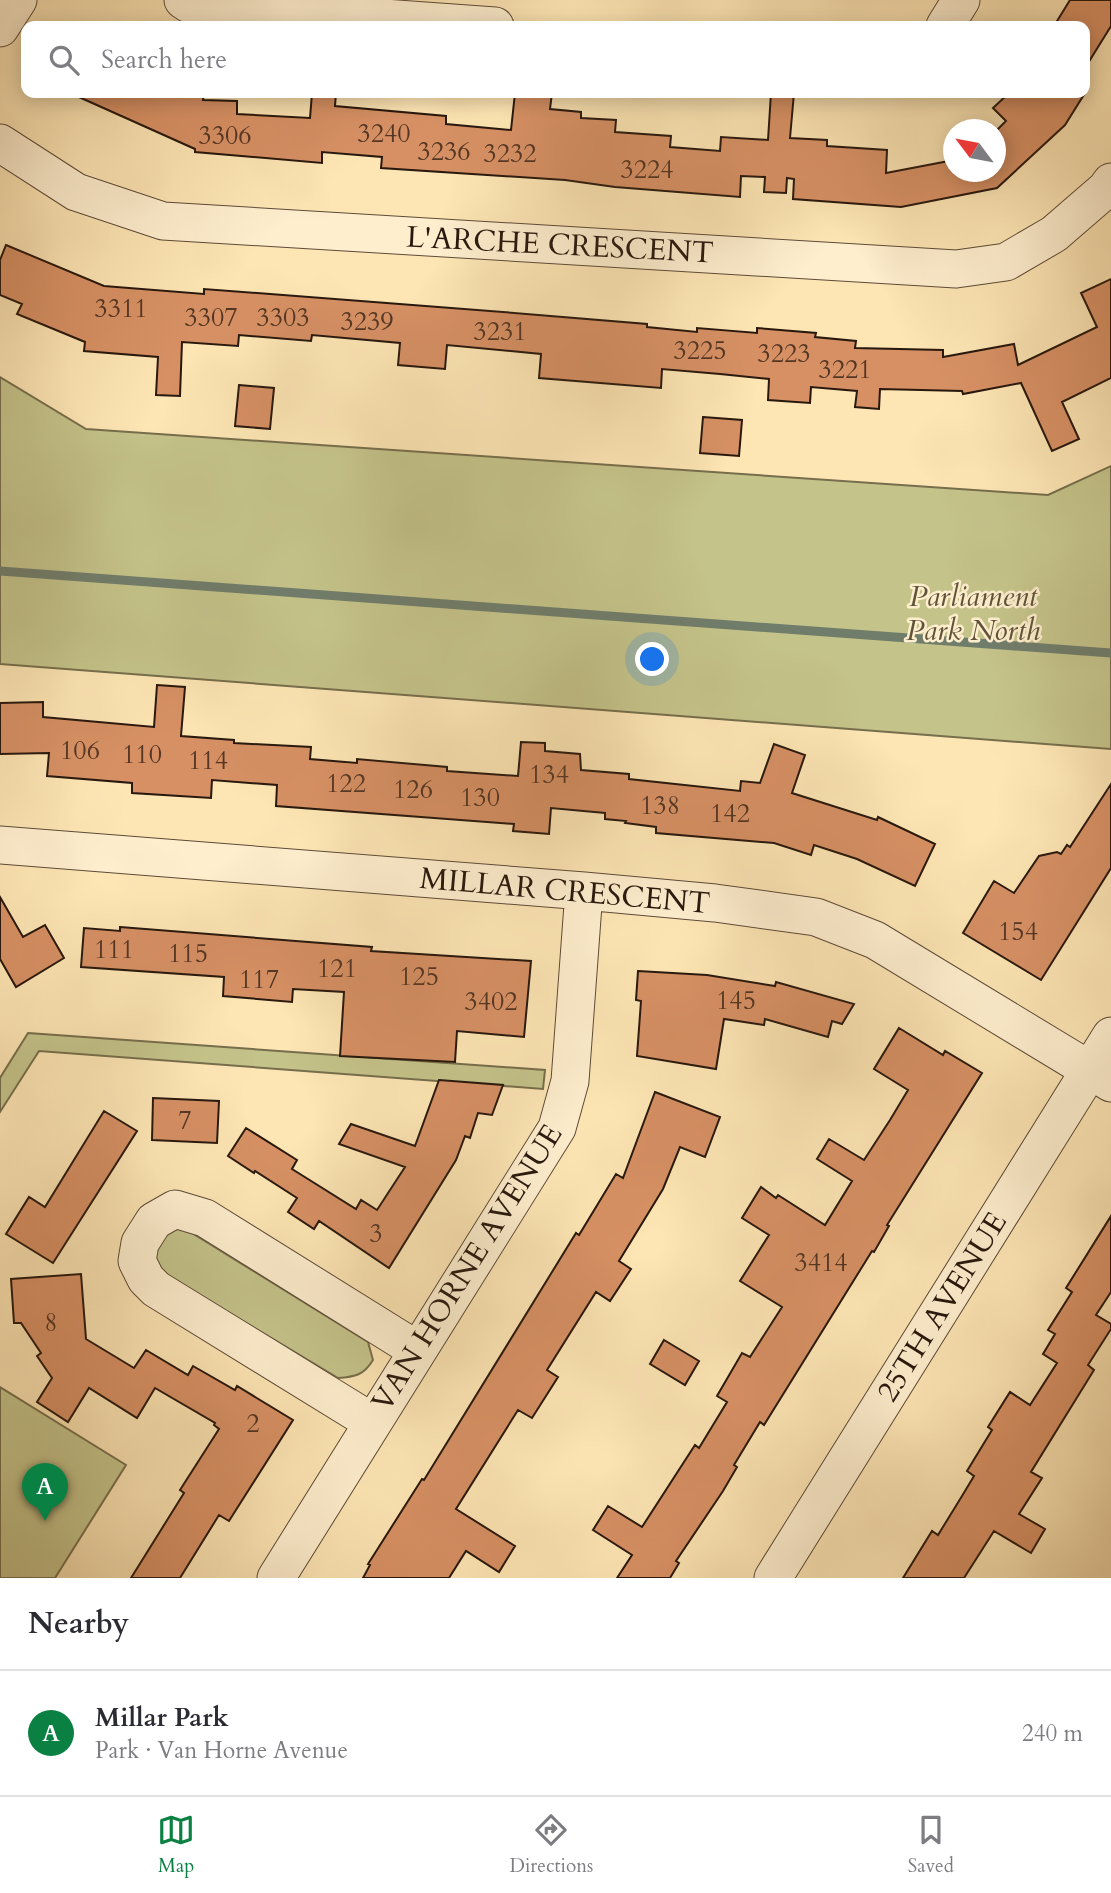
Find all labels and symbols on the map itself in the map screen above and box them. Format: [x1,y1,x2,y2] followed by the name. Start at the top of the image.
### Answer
[357,116,411,151] house number: 3240
[198,118,252,153] house number: 3306
[943,119,1006,182] north arrow
[417,134,471,169] house number: 3236
[483,136,537,171] house number: 3232
[620,152,674,187] house number: 3224
[405,216,715,274] street label: L'ARCHE CRESCENT
[94,291,148,326] house number: 3311
[184,300,238,335] house number: 3307
[256,300,310,335] house number: 3303
[340,304,394,339] house number: 3239
[473,314,527,349] house number: 3231
[673,333,727,368] house number: 3225
[757,336,811,371] house number: 3223
[818,352,872,387] house number: 3221
[906,576,1041,651] park label: Parliament Park North
[635,642,669,676] your location
[60,733,100,768] house number: 106
[122,737,162,772] house number: 110
[188,743,228,778] house number: 114
[529,757,569,792] house number: 134
[326,766,366,801] house number: 122
[393,772,433,807] house number: 126
[460,780,500,815] house number: 130
[640,788,680,823] house number: 138
[710,796,750,831] house number: 142
[418,858,712,924] street label: MILLAR CRESCENT
[998,914,1038,949] house number: 154
[94,932,134,967] house number: 111
[168,936,208,971] house number: 115
[317,951,357,986] house number: 121
[399,959,439,994] house number: 125
[239,962,279,997] house number: 117
[716,983,756,1018] house number: 145
[464,984,518,1019] house number: 3402
[178,1103,192,1138] house number: 7
[362,1117,572,1419] street label: VAN HORNE AVENUE
[867,1204,1017,1410] street label: 25TH AVENUE
[369,1216,383,1251] house number: 3
[794,1245,848,1280] house number: 3414
[44,1305,58,1340] house number: 8
[246,1406,260,1441] house number: 2
[22,1463,68,1521] pin: A

